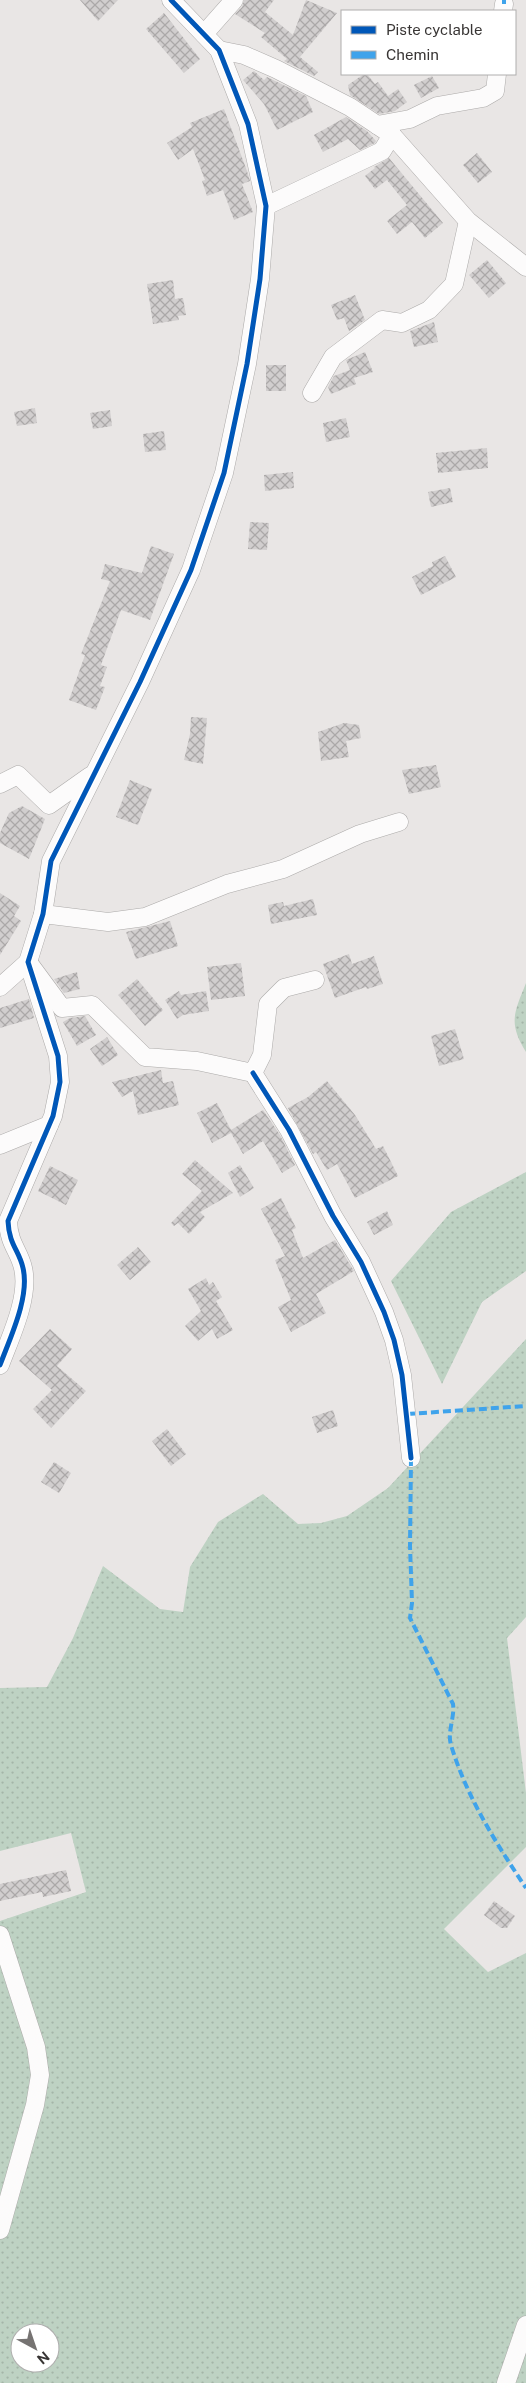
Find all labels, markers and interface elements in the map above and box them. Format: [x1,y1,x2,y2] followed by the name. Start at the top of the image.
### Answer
[341,10,516,75] legend
[386,21,483,38] text: Piste cyclable
[386,46,439,63] text: Chemin
[10,2323,60,2373] north arrow
[34,2348,53,2368] text: N

